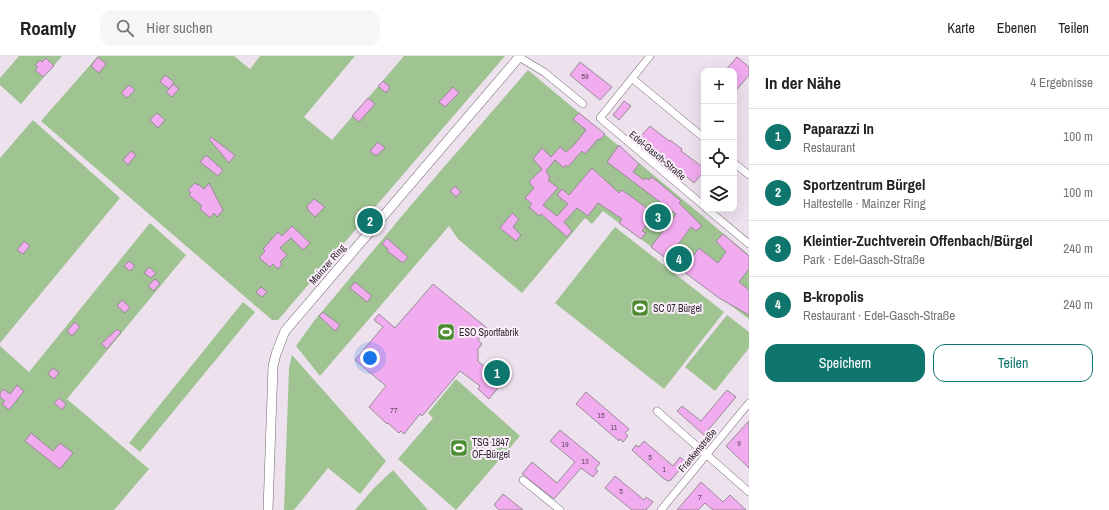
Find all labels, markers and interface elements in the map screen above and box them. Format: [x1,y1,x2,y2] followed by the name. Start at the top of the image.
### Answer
[100,10,380,46] search box
[20,15,76,41] text: Roamly
[114,17,136,39] icon: search
[146,17,213,38] text: Hier suchen
[947,19,975,37] text: Karte
[997,19,1036,37] text: Ebenen
[1058,19,1089,37] text: Teilen
[701,68,737,212] map controls
[701,68,737,104] button: +
[581,71,589,81] house number: 59
[765,71,841,94] text: In der Nähe
[1030,74,1093,91] text: 4 Ergebnisse
[701,104,737,140] button: −
[803,118,874,139] text: Paparazzi In
[627,128,689,183] street label: Edel-Gasch-Straße
[775,128,781,145] text: 1
[1063,128,1093,145] text: 100 m
[803,139,855,156] text: Restaurant
[701,140,737,176] button: locate
[803,174,925,195] text: Sportzentrum Bürgel
[701,176,737,212] button: layers
[775,184,781,201] text: 2
[1063,184,1093,201] text: 100 m
[803,195,926,212] text: Haltestelle · Mainzer Ring
[645,202,671,232] pin: 3
[357,206,383,236] pin: 2
[803,230,1033,251] text: Kleintier-Zuchtverein Offenbach/Bürgel
[775,240,781,257] text: 3
[1063,240,1093,257] text: 240 m
[306,241,349,287] street label: Mainzer Ring
[666,244,692,274] pin: 4
[803,251,925,268] text: Park · Edel-Gasch-Straße
[803,286,864,307] text: B-kropolis
[775,296,781,313] text: 4
[1063,296,1093,313] text: 240 m
[630,298,650,318] sports icon: SC 07 Bürgel
[653,302,702,315] place label: SC 07 Bürgel
[803,307,955,324] text: Restaurant · Edel-Gasch-Straße
[436,322,456,342] sports icon: ESO Sportfabrik
[459,326,520,339] place label: ESO Sportfabrik
[765,344,925,382] button: Speichern
[933,344,1093,382] button: Teilen
[360,348,380,368] your location
[484,358,510,388] pin: 1
[390,405,398,415] house number: 77
[597,410,605,420] house number: 15
[611,422,618,432] house number: 11
[675,425,720,475] street label: Frankenstraße
[472,436,510,461] place label: TSG 1847 OF-Bürgel
[449,438,469,458] sports icon: TSG 1847 OF-Bürgel
[737,438,741,448] house number: 9
[561,439,569,449] house number: 19
[648,452,652,462] house number: 5
[581,456,589,466] house number: 13
[662,464,666,474] house number: 1
[619,486,623,496] house number: 5
[698,492,702,502] house number: 7

